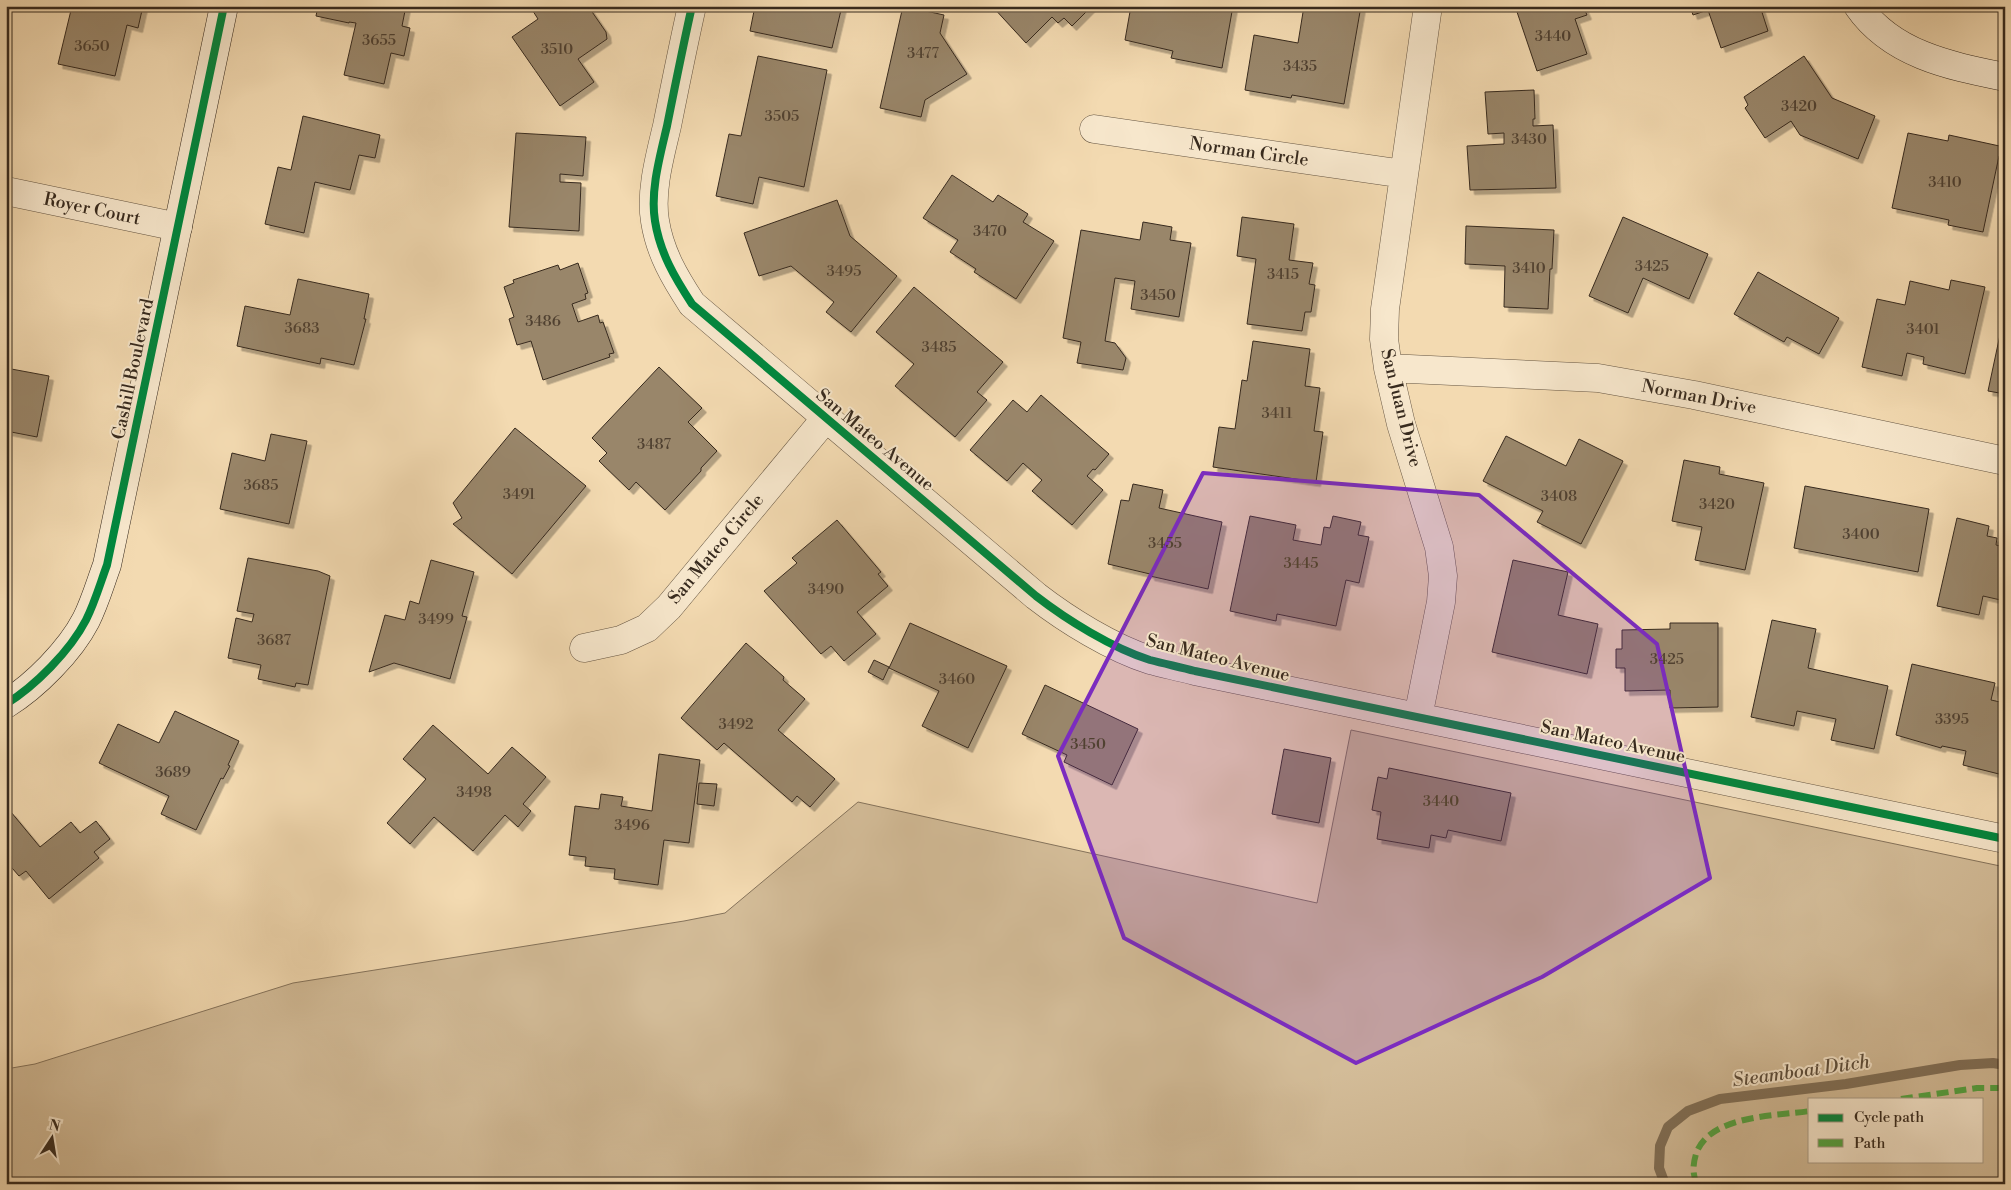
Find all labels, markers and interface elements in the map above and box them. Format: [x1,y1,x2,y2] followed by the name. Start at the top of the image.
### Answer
[1535,27,1571,46] house number: 3440
[362,31,396,50] house number: 3655
[74,37,110,56] house number: 3650
[541,40,573,59] house number: 3510
[907,44,939,63] house number: 3477
[1283,57,1317,76] house number: 3435
[1781,97,1817,116] house number: 3420
[765,107,799,126] house number: 3505
[1511,130,1547,149] house number: 3430
[1188,132,1310,172] street label: Norman Circle
[1928,173,1962,192] house number: 3410
[41,188,143,231] street label: Royer Court
[973,222,1007,241] house number: 3470
[1635,257,1669,276] house number: 3425
[1512,259,1546,278] house number: 3410
[827,262,861,281] house number: 3495
[1267,265,1299,284] house number: 3415
[1140,286,1176,305] house number: 3450
[107,296,159,442] street label: Cashill Boulevard
[525,312,561,331] house number: 3486
[285,319,319,338] house number: 3683
[1906,320,1940,339] house number: 3401
[922,338,956,357] house number: 3485
[1375,346,1427,470] street label: San Juan Drive
[1640,375,1758,419] street label: Norman Drive
[811,384,939,496] street label: San Mateo Avenue
[1262,404,1293,423] house number: 3411
[637,435,671,454] house number: 3487
[244,476,278,495] house number: 3685
[503,485,536,504] house number: 3491
[1541,487,1577,506] house number: 3408
[663,489,769,609] street label: San Mateo Circle
[1699,495,1735,514] house number: 3420
[1842,525,1880,544] house number: 3400
[1148,534,1182,553] house number: 3455
[1284,554,1318,573] house number: 3445
[808,580,844,599] house number: 3490
[418,610,454,629] house number: 3499
[1144,629,1292,687] street label: San Mateo Avenue
[257,631,291,650] house number: 3687
[1650,650,1684,669] house number: 3425
[939,670,975,689] house number: 3460
[1935,710,1969,729] house number: 3395
[718,715,754,734] house number: 3492
[1539,715,1687,769] street label: San Mateo Avenue
[1070,735,1106,754] house number: 3450
[155,763,191,782] house number: 3689
[456,783,492,802] house number: 3498
[1423,792,1459,811] house number: 3440
[614,816,650,835] house number: 3496
[1731,1049,1872,1093] water label: Steamboat Ditch
[1808,1098,1984,1162] legend
[1854,1108,1924,1127] text: Cycle path
[28,1112,78,1162] north arrow
[47,1116,62,1136] text: N
[1854,1134,1886,1153] text: Path

